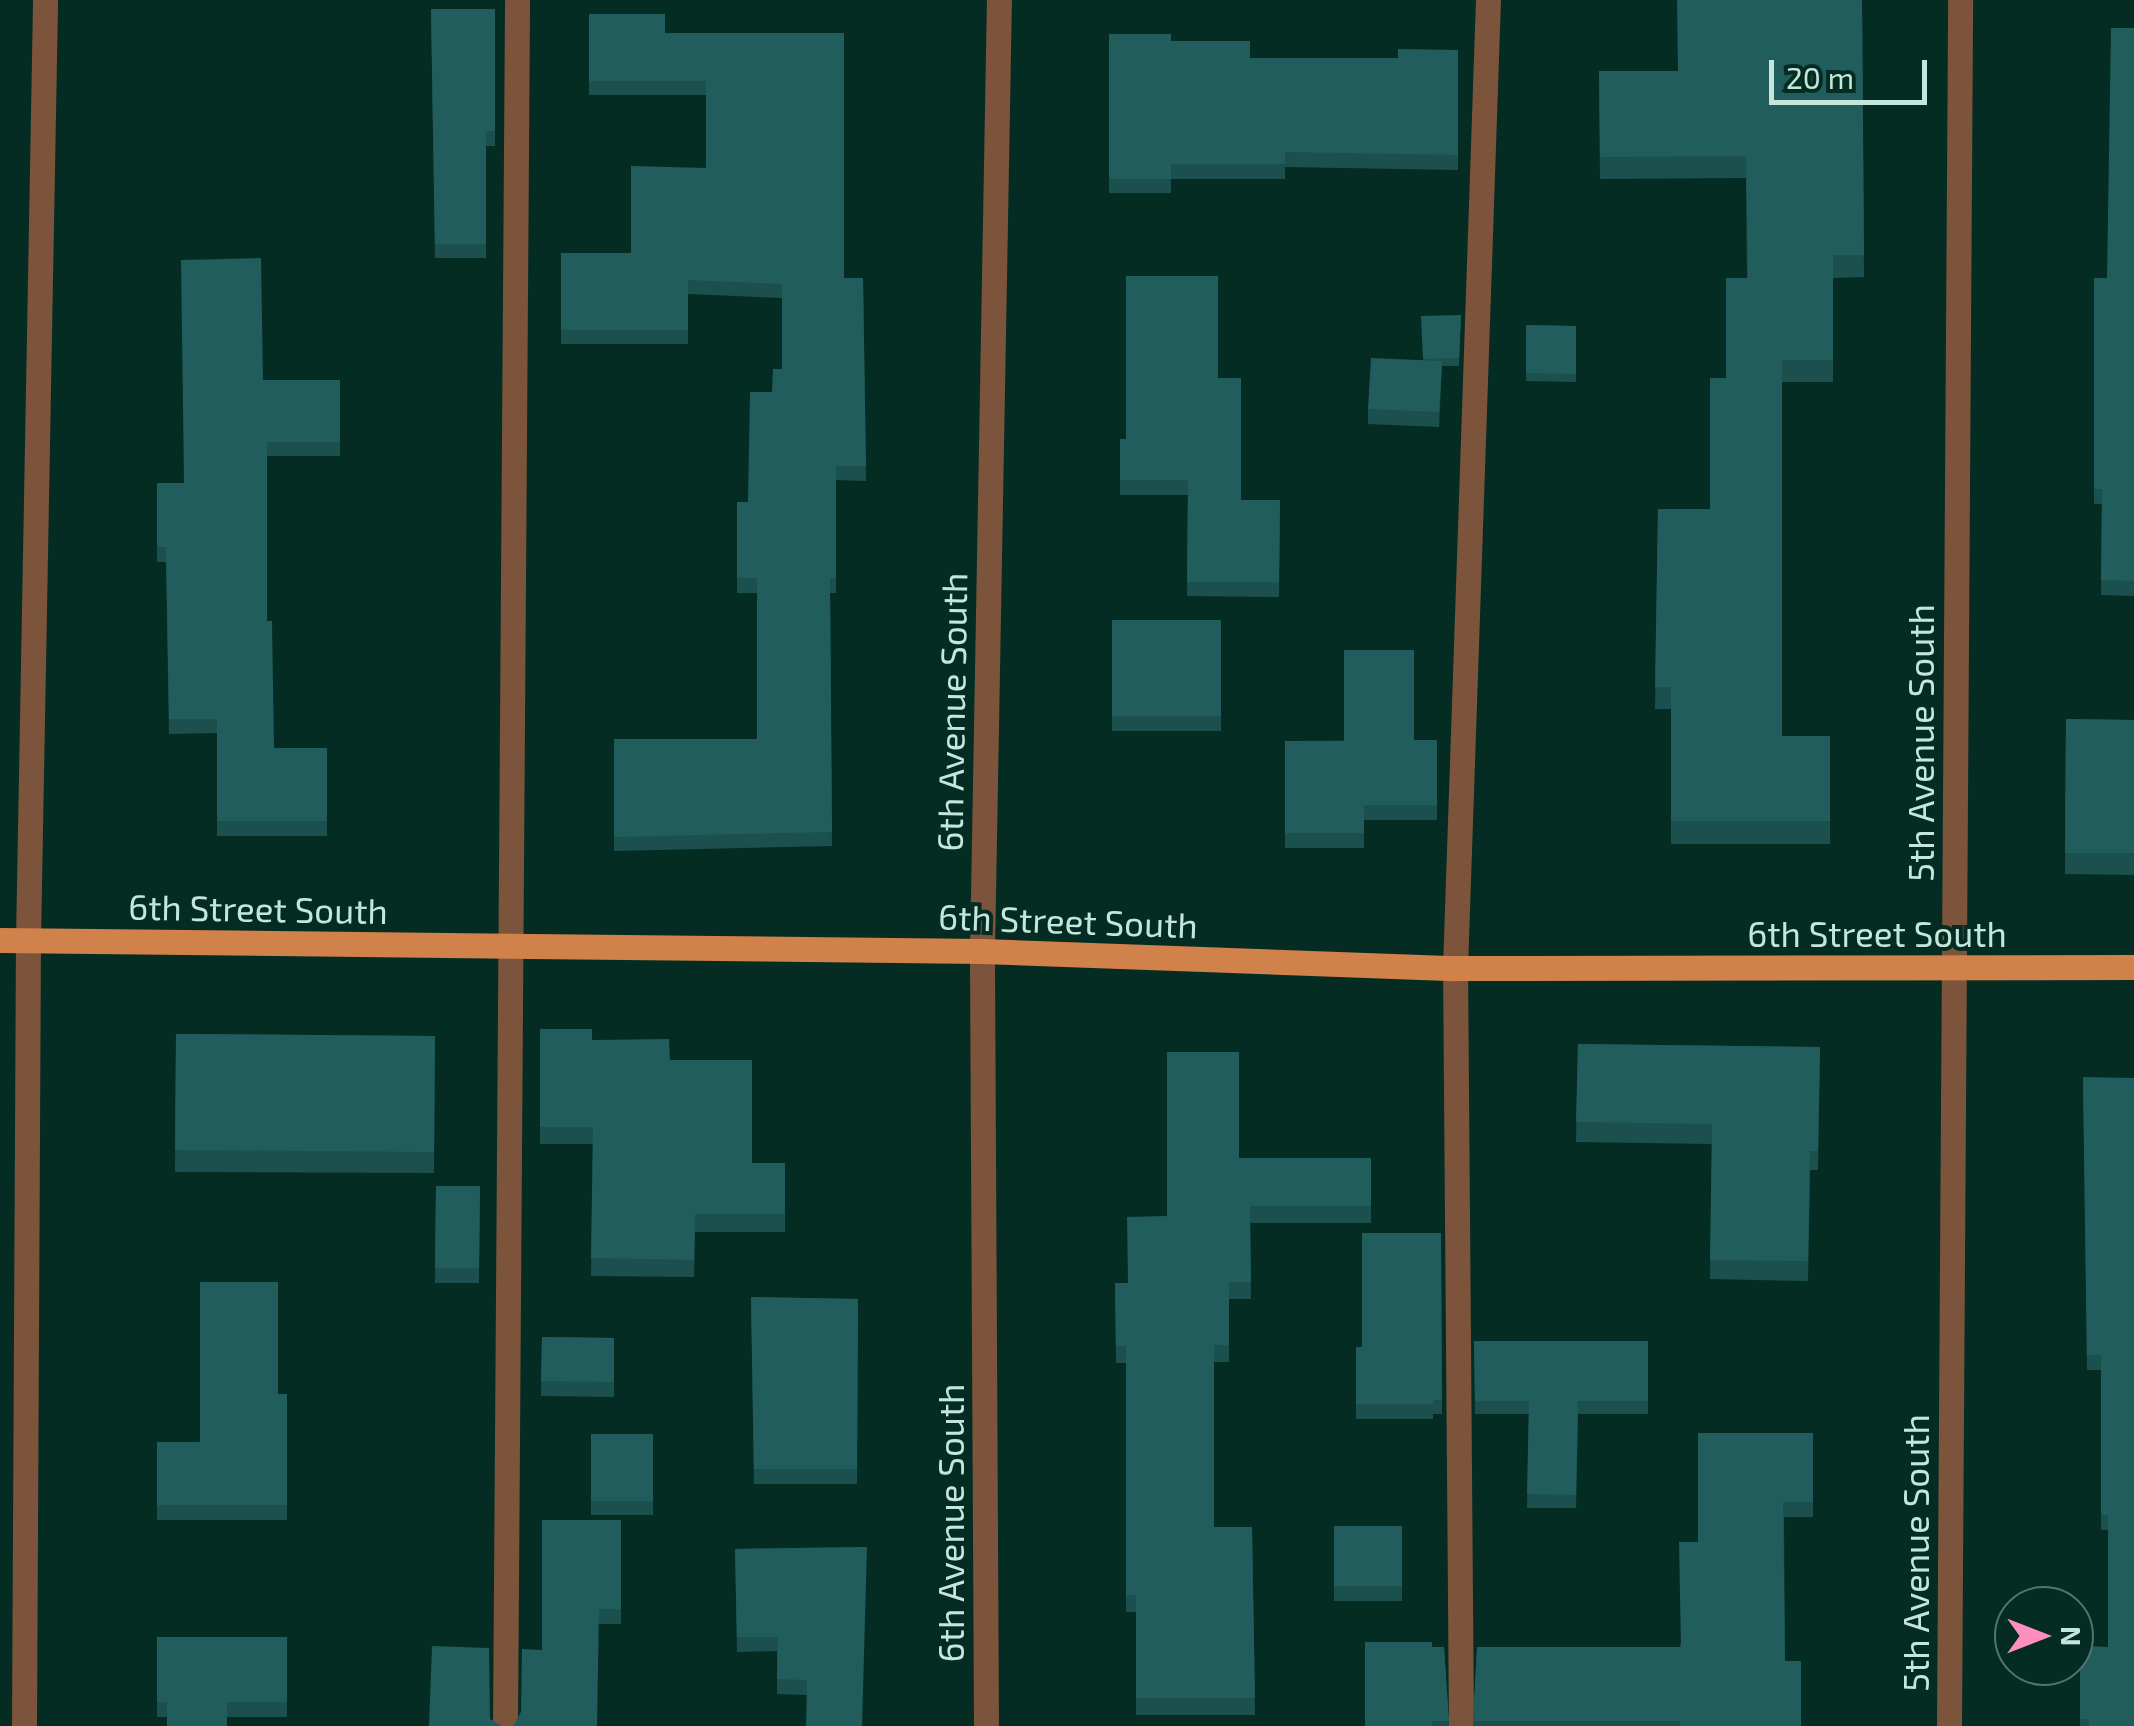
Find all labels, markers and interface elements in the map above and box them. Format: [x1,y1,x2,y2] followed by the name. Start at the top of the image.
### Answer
[1774,40,1932,102] scale bar
[1786,59,1854,95] text: 20 m
[928,572,974,852] street label: 6th Avenue South
[1899,604,1941,882] street label: 5th Avenue South
[128,885,388,931] street label: 6th Street South
[937,894,1199,946] street label: 6th Street South
[1747,912,2007,954] street label: 6th Street South
[929,1383,971,1663] street label: 6th Avenue South
[1894,1414,1936,1692] street label: 5th Avenue South
[1994,1586,2094,1686] north arrow
[2055,1626,2089,1646] text: N

